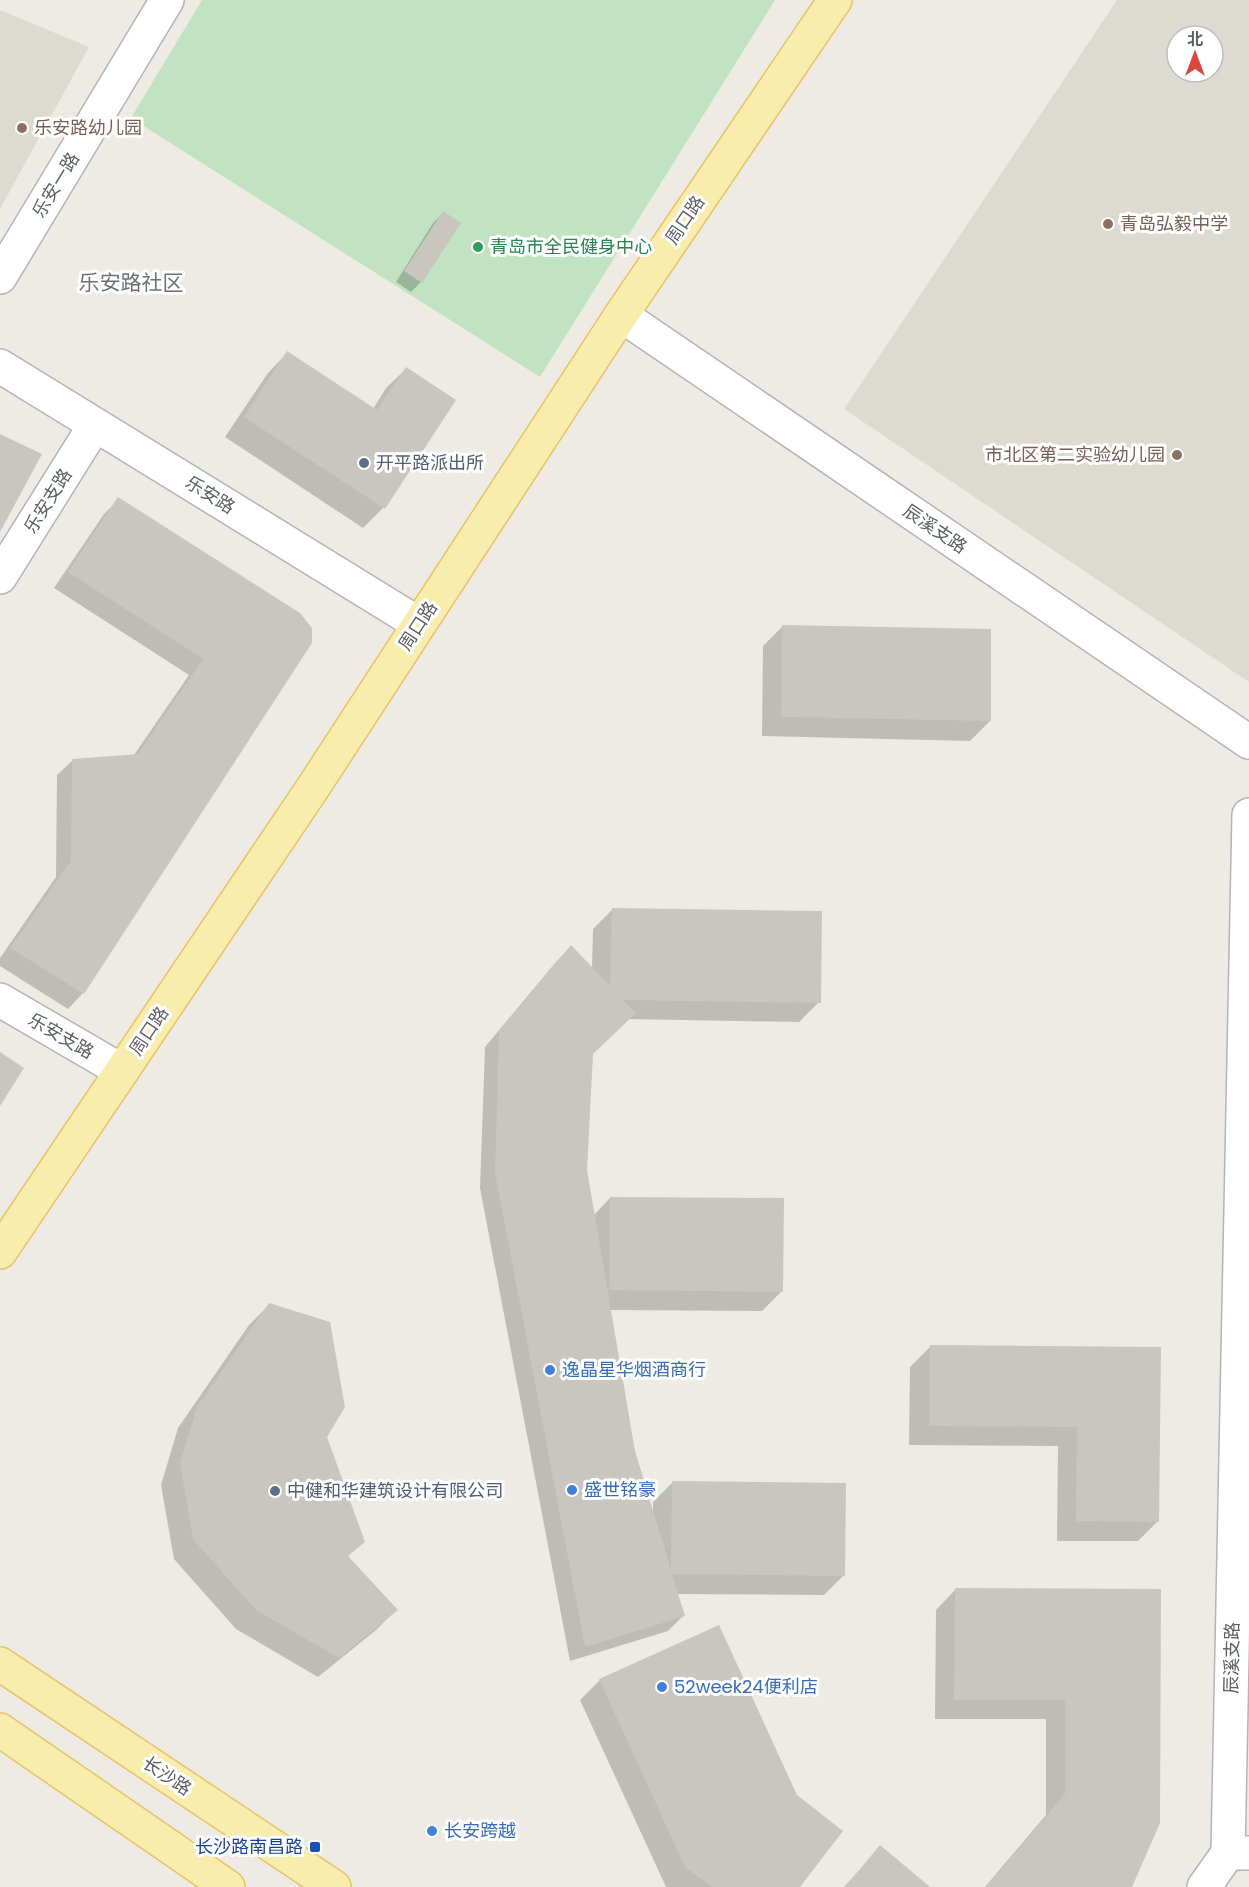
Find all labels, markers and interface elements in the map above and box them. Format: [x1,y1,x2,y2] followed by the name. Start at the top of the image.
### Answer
[1165,24,1225,84] north arrow
[1187,28,1203,51] text: 北
[34,115,142,140] place label: 乐安路幼儿园
[15,121,29,135] marker: 乐安路幼儿园
[26,147,85,222] street label: 乐安一路
[659,190,710,249] street label: 周口路
[1120,211,1228,236] place label: 青岛弘毅中学
[1101,217,1115,231] marker: 青岛弘毅中学
[490,234,652,259] place label: 青岛市全民健身中心
[471,240,485,254] marker: 青岛市全民健身中心
[79,268,184,297] district label: 乐安路社区
[985,442,1165,467] place label: 市北区第二实验幼儿园
[1170,448,1184,462] marker: 市北区第二实验幼儿园
[376,450,484,475] place label: 开平路派出所
[357,456,371,470] marker: 开平路派出所
[18,464,77,538] street label: 乐安支路
[181,470,240,519] street label: 乐安路
[898,498,972,559] street label: 辰溪支路
[392,596,443,655] street label: 周口路
[123,1001,174,1060] street label: 周口路
[24,1007,99,1064] street label: 乐安支路
[562,1357,706,1382] place label: 逸晶星华烟酒商行
[543,1363,557,1377] marker: 逸晶星华烟酒商行
[584,1477,656,1502] place label: 盛世铭豪
[287,1478,503,1503] place label: 中健和华建筑设计有限公司
[565,1483,579,1497] marker: 盛世铭豪
[268,1484,282,1498] marker: 中健和华建筑设计有限公司
[1218,1622,1245,1694] street label: 辰溪支路
[674,1674,818,1699] place label: 52week24便利店
[655,1680,669,1694] marker: 52week24便利店
[138,1750,197,1801] street label: 长沙路
[444,1818,516,1843] place label: 长安跨越
[425,1824,439,1838] marker: 长安跨越
[195,1834,303,1859] place label: 长沙路南昌路
[308,1840,322,1854] marker: 长沙路南昌路

